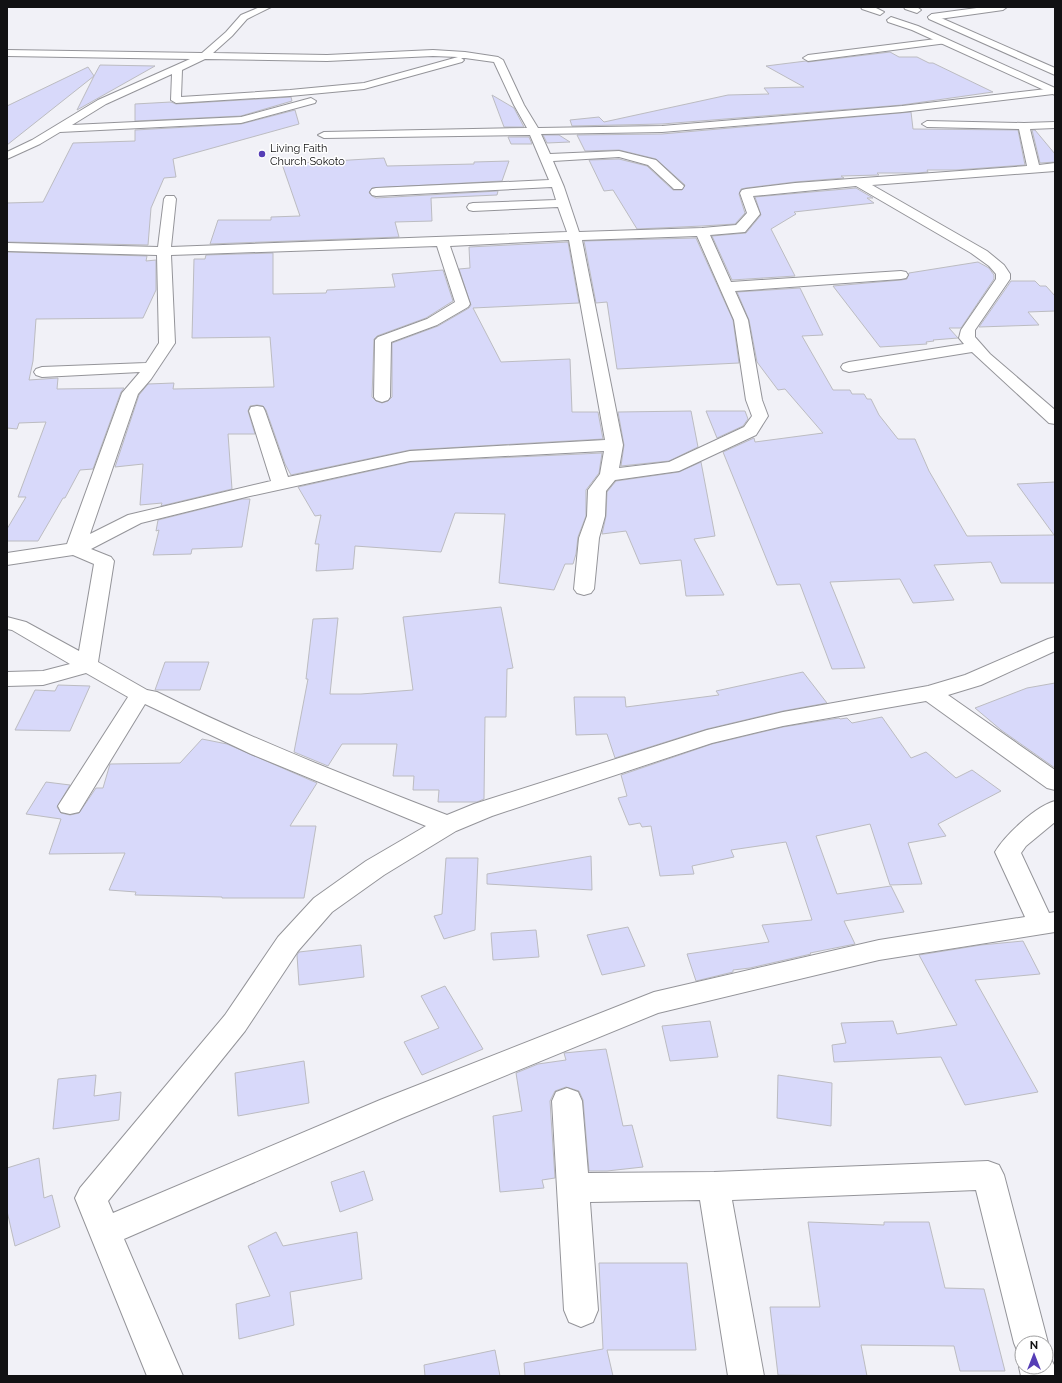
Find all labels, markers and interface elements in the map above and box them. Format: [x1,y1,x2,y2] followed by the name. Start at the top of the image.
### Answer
[270,142,345,168] place label: Living Faith Church Sokoto
[257,149,267,159] marker: Living Faith Church Sokoto
[1014,1335,1054,1375] north arrow
[1030,1339,1038,1352] text: N

